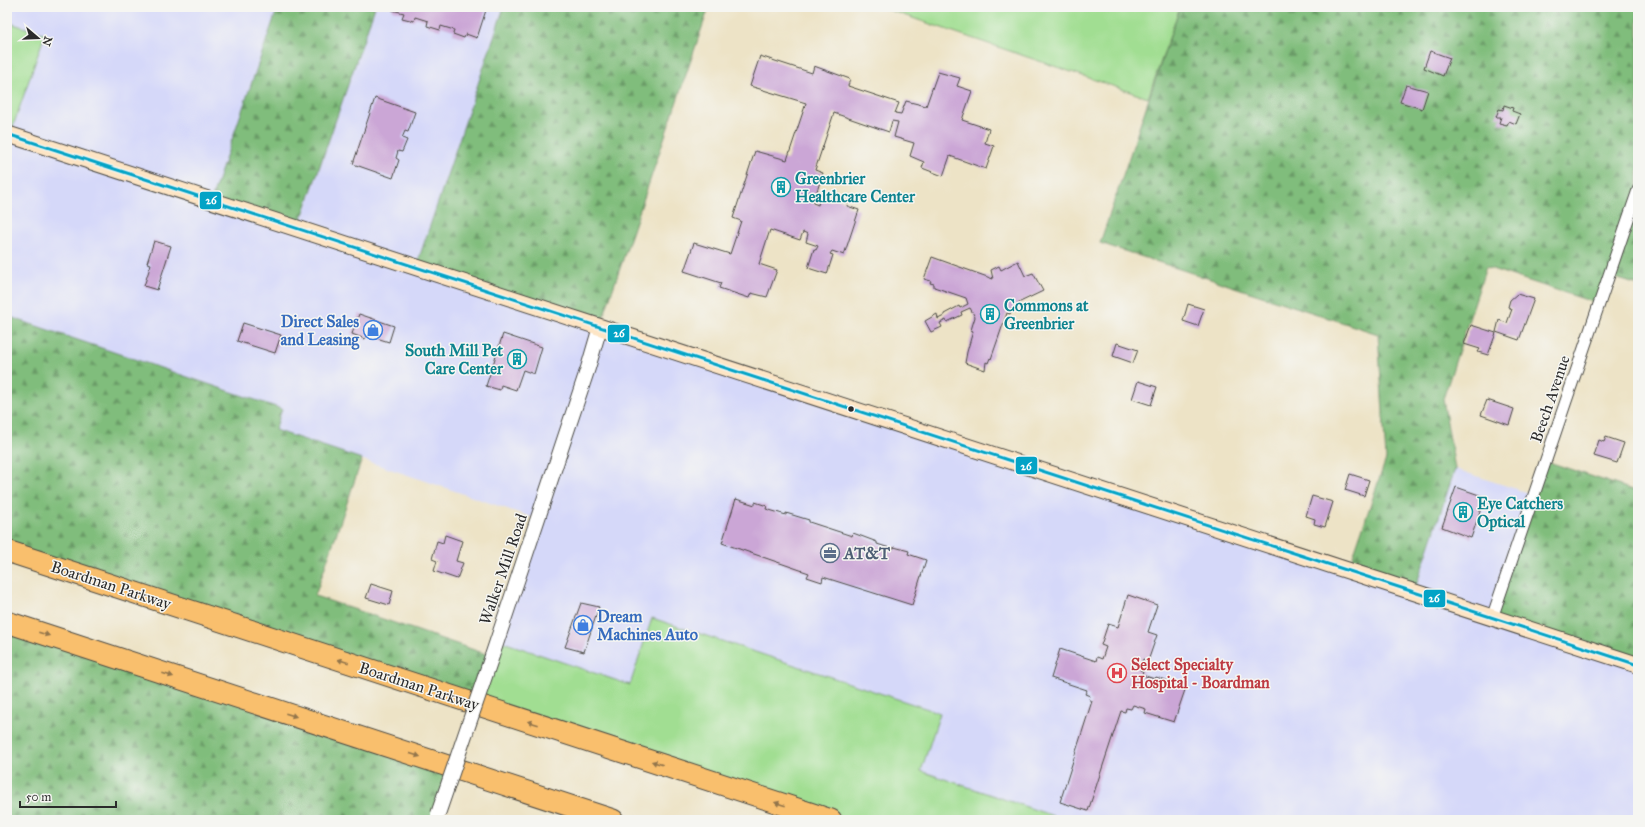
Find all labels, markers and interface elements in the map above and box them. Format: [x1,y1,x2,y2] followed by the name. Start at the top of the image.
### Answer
[18,18,58,58] north arrow
[39,35,55,48] text: N
[795,169,916,206] place label: Greenbrier Healthcare Center
[770,176,792,198] building icon: Greenbrier Healthcare Center
[199,191,222,210] line badge: 26
[205,194,218,207] text: 26
[1004,296,1089,333] place label: Commons at Greenbrier
[979,303,1001,325] building icon: Commons at Greenbrier
[281,312,360,350] place label: Direct Sales and Leasing
[362,319,384,341] shop icon: Direct Sales and Leasing
[607,324,630,343] line badge: 26
[613,327,626,340] text: 26
[405,341,504,378] place label: South Mill Pet Care Center
[506,348,528,370] building icon: South Mill Pet Care Center
[1526,353,1574,445] street label: Beech Avenue
[846,404,856,414] unlabelled marker
[1015,456,1038,475] line badge: 26
[1020,460,1033,473] text: 26
[1477,494,1563,532] place label: Eye Catchers Optical
[1452,501,1474,523] building icon: Eye Catchers Optical
[475,511,531,627] street label: Walker Mill Road
[819,542,841,564] office icon: AT&T
[843,544,890,563] place label: AT&T
[49,557,174,614] street label: Boardman Parkway
[1423,589,1446,608] line badge: 26
[1428,592,1441,605] text: 26
[597,607,698,644] place label: Dream Machines Auto
[572,614,594,636] shop icon: Dream Machines Auto
[38,631,50,637] one-way arrow
[1131,655,1270,693] place label: Select Specialty Hospital - Boardman
[336,658,348,664] one-way arrow
[357,658,482,715] street label: Boardman Parkway
[1106,662,1128,684] hospital icon: Select Specialty Hospital - Boardman
[162,672,174,678] one-way arrow
[286,712,298,718] one-way arrow
[527,720,539,726] one-way arrow
[409,752,421,758] one-way arrow
[650,760,662,766] one-way arrow
[20,783,116,809] scale bar
[26,790,51,804] text: 50 m
[774,800,786,806] one-way arrow

